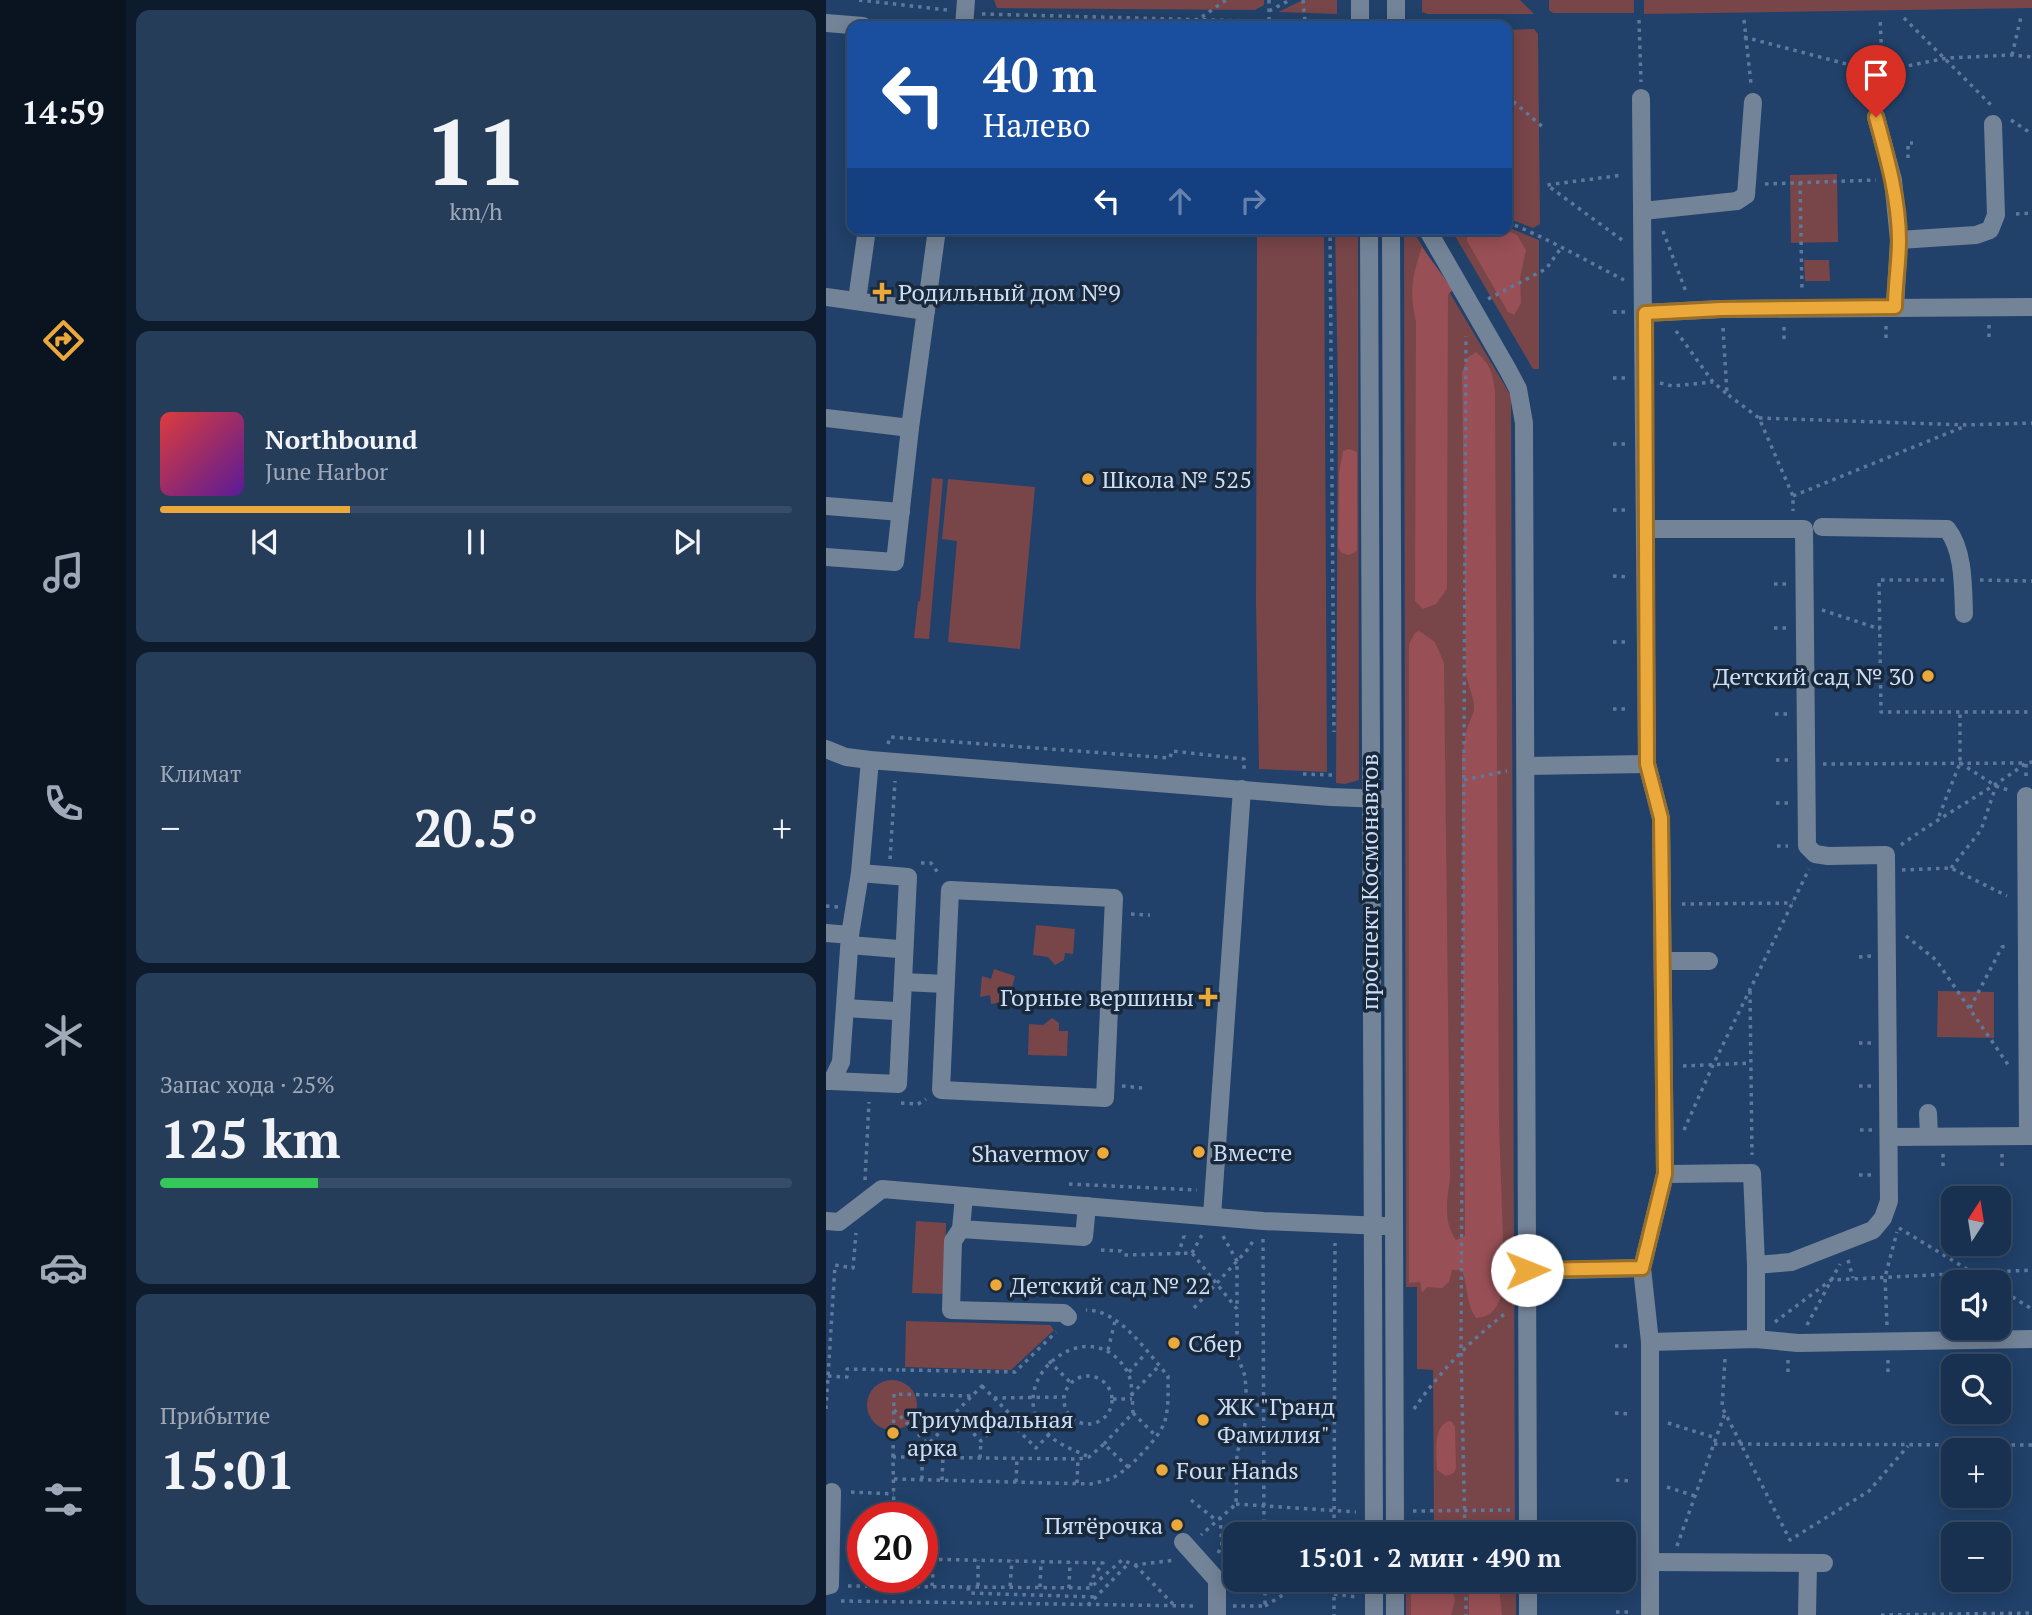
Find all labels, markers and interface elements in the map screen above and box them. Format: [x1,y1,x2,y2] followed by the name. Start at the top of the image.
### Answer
[983,41,1097,106] text: 40 m
[1846,45,1906,117] pin
[868,49,959,140] icon: left
[1857,56,1895,94] icon: arrive
[425,90,527,211] text: 11
[21,91,105,133] text: 14:59
[983,104,1091,146] text: Налево
[1088,182,1126,220] icon: left
[1161,182,1199,220] icon: ahead
[1234,182,1272,220] icon: right
[449,196,503,227] text: km/h
[898,276,1121,308] place label: Родильный дом №9
[872,282,892,302] marker: Родильный дом №9
[39,316,88,365] icon: directions
[265,422,418,456] text: Northbound
[265,456,388,487] text: June Harbor
[1102,463,1252,495] place label: Школа № 525
[1080,471,1096,487] marker: Школа № 525
[246,523,284,561] icon: previous
[457,523,495,561] icon: pause
[668,523,706,561] icon: next
[39,548,88,597] icon: music
[1713,660,1914,692] place label: Детский сад № 30
[1920,668,1936,684] marker: Детский сад № 30
[1353,754,1385,1010] street label: проспект Космонавтов
[160,758,241,789] text: Климат
[39,779,88,828] icon: phone
[413,793,539,862] text: 20.5°
[160,803,180,853] text: −
[772,803,792,853] text: +
[1000,981,1194,1013] place label: Горные вершины
[1200,989,1216,1005] marker: Горные вершины
[39,1011,88,1060] icon: climate
[160,1069,335,1100] text: Запас хода · 25%
[160,1104,341,1173] text: 125 km
[1213,1136,1292,1168] place label: Вместе
[971,1137,1090,1169] place label: Shavermov
[1191,1144,1207,1160] marker: Вместе
[1095,1145,1111,1161] marker: Shavermov
[1941,1186,2011,1256] north arrow
[1941,1186,2011,1592] map controls
[1490,1233,1564,1307] position arrow
[39,1243,88,1292] icon: car
[1010,1269,1211,1301] place label: Детский сад № 22
[1941,1270,2011,1340] button: sound
[988,1277,1004,1293] marker: Детский сад № 22
[1188,1327,1242,1359] place label: Сбер
[1166,1335,1182,1351] marker: Сбер
[1941,1354,2011,1424] button: search
[1217,1390,1335,1450] place label: ЖК "Гранд Фамилия"
[160,1400,270,1431] text: Прибытие
[907,1403,1073,1463] place label: Триумфальная арка
[1195,1412,1211,1428] marker: ЖК "Гранд Фамилия"
[885,1425,901,1441] marker: Триумфальная арка
[160,1435,295,1504] text: 15:01
[1941,1438,2011,1508] button: +
[1176,1454,1299,1486] place label: Four Hands
[1154,1462,1170,1478] marker: Four Hands
[39,1475,88,1524] icon: filters
[847,1502,938,1593] speed limit sign: 20
[1044,1509,1163,1541] place label: Пятёрочка
[1169,1517,1185,1533] marker: Пятёрочка
[1941,1522,2011,1592] button: −
[1298,1540,1561,1574] text: 15:01 · 2 мин · 490 m

